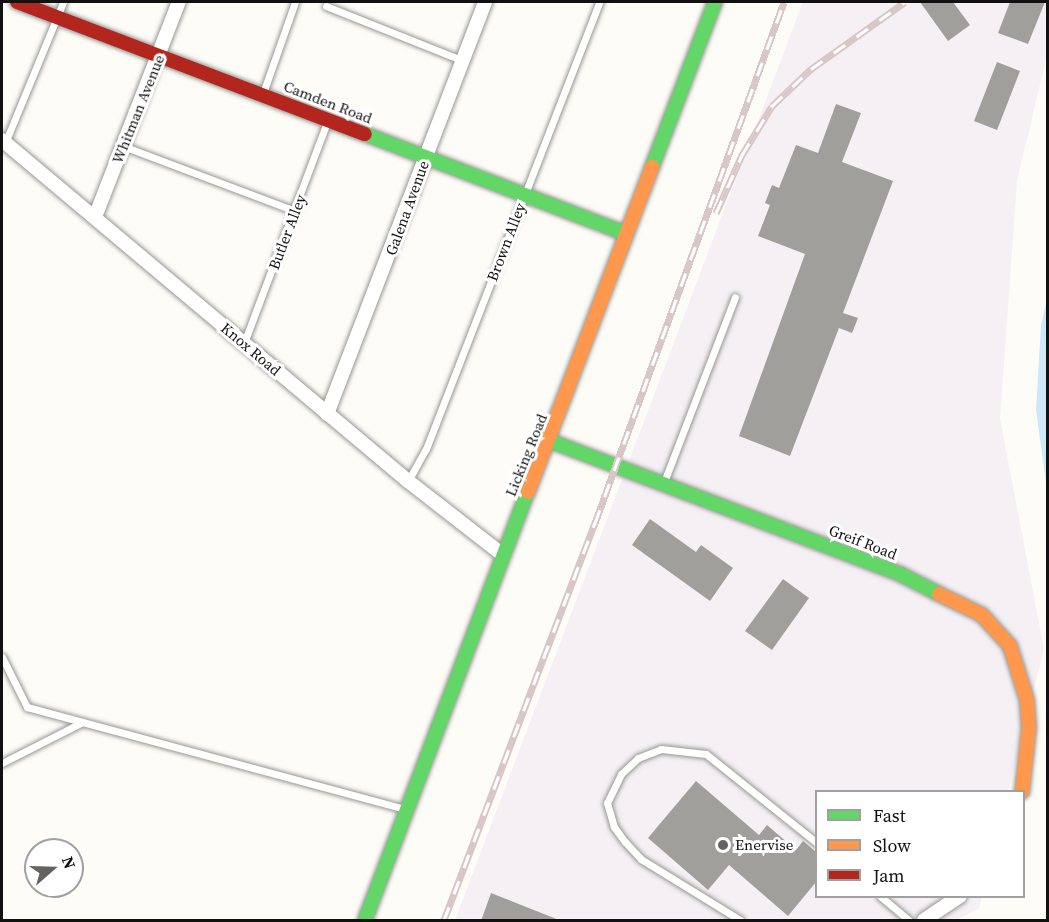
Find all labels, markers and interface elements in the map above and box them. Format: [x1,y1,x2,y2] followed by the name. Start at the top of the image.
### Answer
[108,52,168,166] street label: Whitman Avenue
[281,77,375,127] street label: Camden Road
[382,158,432,258] street label: Galena Avenue
[264,192,310,272] street label: Butler Alley
[483,201,529,283] street label: Brown Alley
[217,319,285,379] street label: Knox Road
[501,411,551,499] street label: Licking Road
[826,521,900,563] street label: Greif Road
[815,790,1025,898] legend
[873,803,906,828] text: Fast
[873,833,911,858] text: Slow
[735,836,793,854] place label: Enervise
[24,838,84,898] north arrow
[716,838,730,852] marker: Enervise
[57,853,81,872] text: N
[873,863,905,888] text: Jam

